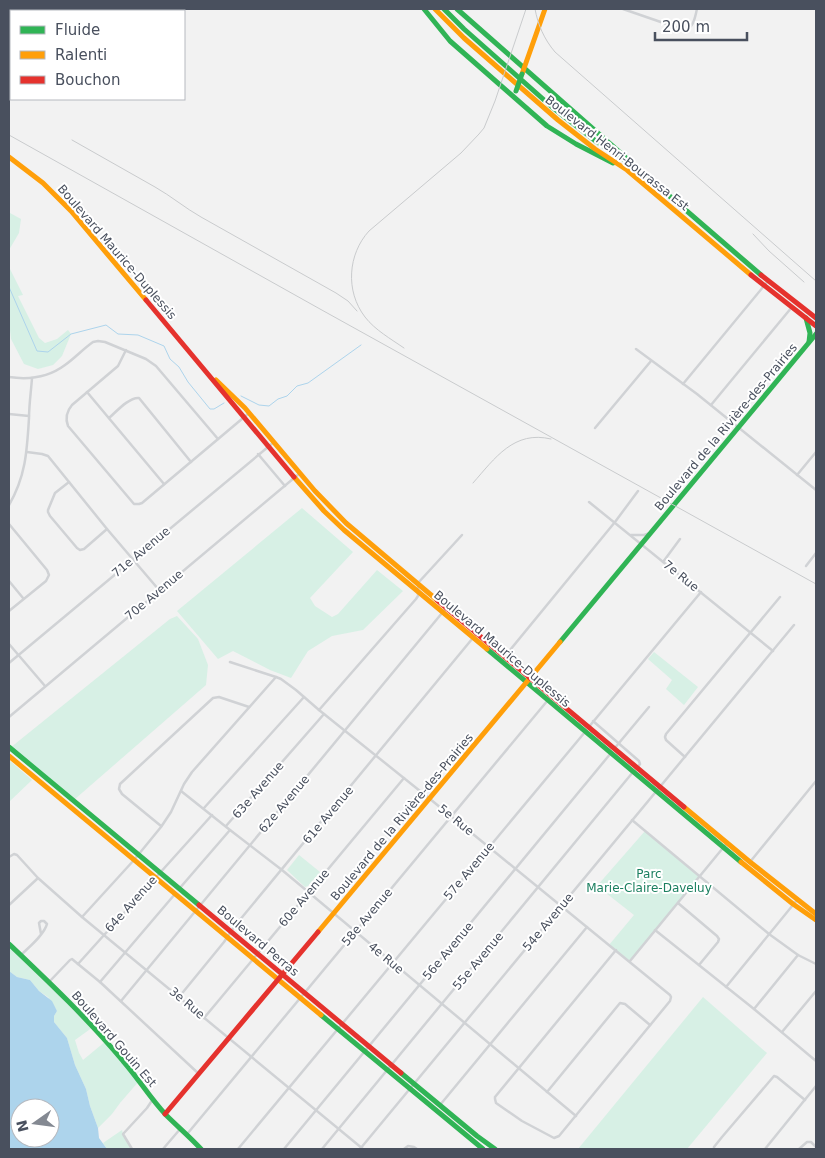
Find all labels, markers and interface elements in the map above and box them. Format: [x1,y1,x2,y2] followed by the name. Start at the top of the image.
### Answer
[10,10,185,100] legend
[655,10,748,42] scale bar
[662,18,710,36] text: 200 m
[55,21,100,39] text: Fluide
[55,46,107,64] text: Ralenti
[55,71,120,89] text: Bouchon
[542,93,692,214] street label: Boulevard Henri-Bourassa Est
[55,182,179,322] street label: Boulevard Maurice-Duplessis
[652,341,800,513] street label: Boulevard de la Rivière-des-Prairies
[109,524,173,580] street label: 71e Avenue
[660,557,702,595] street label: 7e Rue
[122,567,186,623] street label: 70e Avenue
[431,588,573,710] street label: Boulevard Maurice-Duplessis
[328,731,476,903] street label: Boulevard de la Rivière-des-Prairies
[229,759,287,821] street label: 63e Avenue
[256,772,312,836] street label: 62e Avenue
[300,783,356,847] street label: 61e Avenue
[435,801,477,839] street label: 5e Rue
[441,839,497,903] street label: 57e Avenue
[276,866,332,930] street label: 60e Avenue
[586,867,712,895] park label: Parc Marie-Claire-Daveluy
[102,873,160,935] street label: 64e Avenue
[339,885,395,949] street label: 58e Avenue
[520,890,576,954] street label: 54e Avenue
[214,903,302,979] street label: Boulevard Perras
[420,919,476,983] street label: 56e Avenue
[450,929,506,993] street label: 55e Avenue
[366,939,406,977] street label: 4e Rue
[167,984,207,1022] street label: 3e Rue
[69,988,160,1090] street label: Boulevard Gouin Est
[10,1098,60,1148] north arrow
[13,1119,32,1134] text: N

